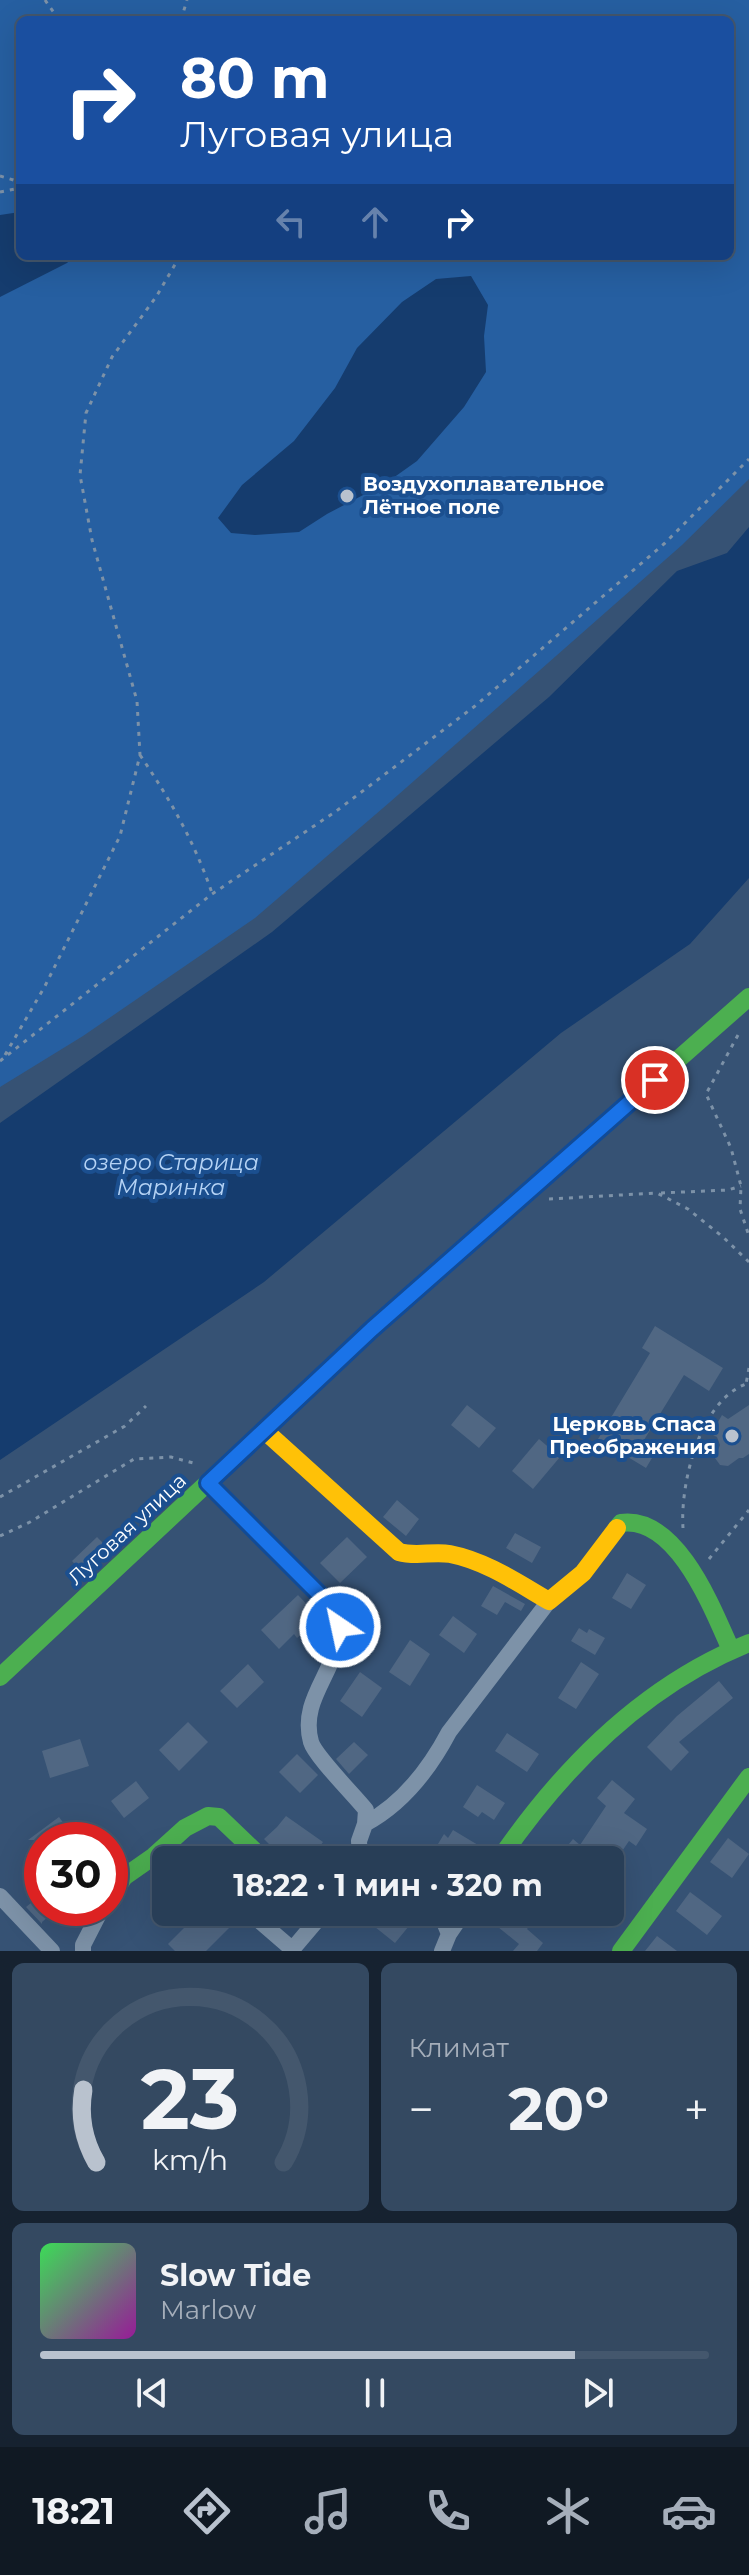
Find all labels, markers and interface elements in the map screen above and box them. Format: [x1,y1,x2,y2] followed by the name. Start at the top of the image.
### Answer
[180,44,330,112] text: 80 m
[48,48,152,152] icon: right
[180,112,454,156] text: Луговая улица
[269,200,313,244] icon: left
[353,200,397,244] icon: ahead
[437,200,481,244] icon: right
[363,472,605,519] place label: Воздухоплавательное Лётное поле
[338,487,356,505] marker: Воздухоплавательное Лётное поле
[621,1046,689,1114] pin
[633,1058,677,1102] icon: arrive
[83,1149,259,1201] water label: озеро Старица Маринка
[549,1412,716,1459] place label: Церковь Спаса Преображения
[723,1427,741,1445] marker: Церковь Спаса Преображения
[63,1468,191,1590] street label: Луговая улица
[298,1585,382,1669] position arrow
[24,1822,128,1926] speed limit sign: 30
[233,1867,543,1904] text: 18:22 · 1 мин · 320 m
[409,2032,509,2064] text: Климат
[141,2048,239,2150] text: 23
[508,2072,609,2145] text: 20°
[409,2082,434,2136] text: −
[684,2082,709,2136] text: +
[152,2142,228,2177] text: km/h
[160,2257,311,2294] text: Slow Tide
[160,2294,256,2326] text: Marlow
[130,2371,174,2415] icon: previous
[353,2371,397,2415] icon: pause
[576,2371,620,2415] icon: next
[179,2483,235,2539] icon: directions
[300,2483,356,2539] icon: music
[420,2483,476,2539] icon: phone
[540,2483,596,2539] icon: climate
[661,2483,717,2539] icon: car
[32,2489,115,2533] text: 18:21

